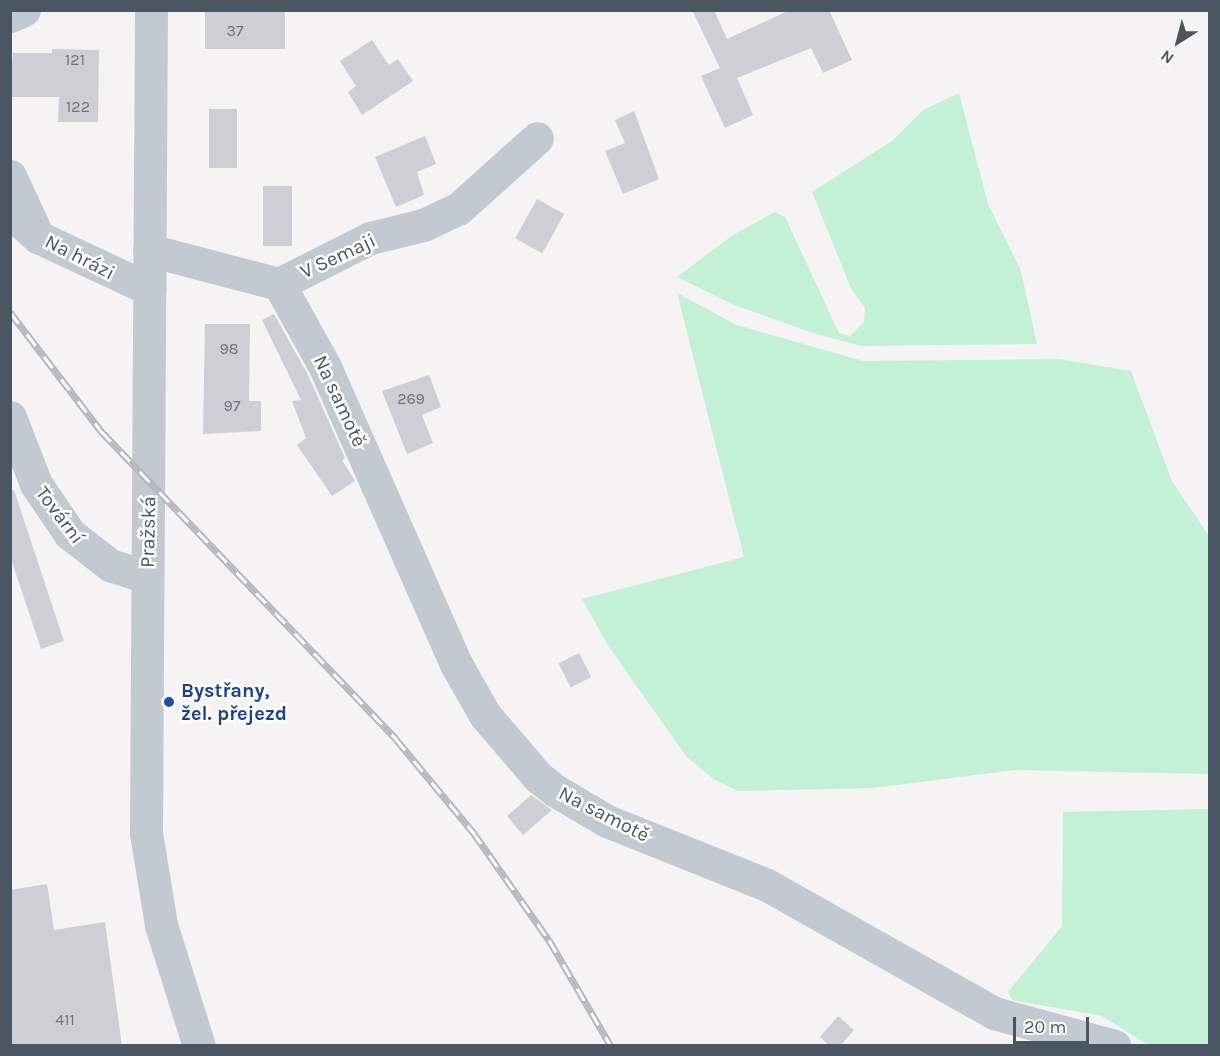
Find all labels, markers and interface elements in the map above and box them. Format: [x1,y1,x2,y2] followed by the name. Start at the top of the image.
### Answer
[1148,12,1208,72] north arrow
[227,21,243,41] house number: 37
[1157,46,1177,68] text: N
[65,50,85,70] house number: 121
[66,97,90,117] house number: 122
[297,228,379,284] street label: V Semaji
[41,229,119,285] street label: Na hrázi
[219,339,239,359] house number: 98
[308,351,372,451] street label: Na samotě
[397,389,425,409] house number: 269
[224,396,240,416] house number: 97
[31,482,89,548] street label: Tovární
[135,496,161,568] street label: Pražská
[181,678,287,725] place label: Bystřany, žel. přejezd
[162,695,176,709] marker: Bystřany, žel. přejezd
[555,781,653,847] street label: Na samotě
[1016,1005,1092,1043] scale bar
[55,1010,75,1030] house number: 411
[1024,1016,1066,1038] text: 20 m

